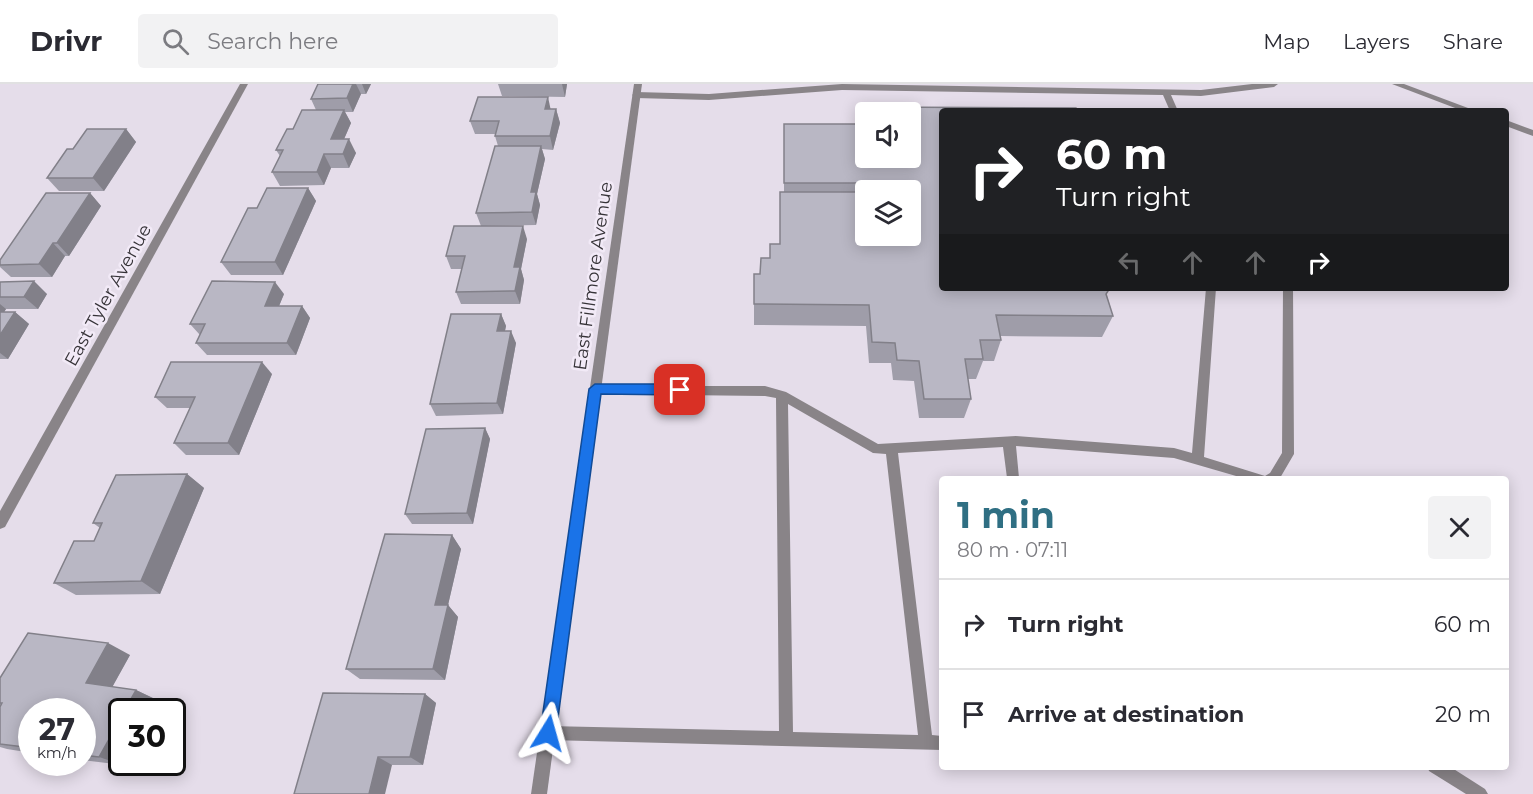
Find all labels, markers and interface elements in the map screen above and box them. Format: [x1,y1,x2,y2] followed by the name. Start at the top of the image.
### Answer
[138,14,558,68] search box
[30,24,102,58] text: Drivr
[159,25,192,58] icon: search
[207,28,338,55] text: Search here
[1263,29,1310,54] text: Map
[1343,29,1410,54] text: Layers
[1443,29,1503,54] text: Share
[855,102,921,246] map controls
[855,102,921,168] button: sound
[1056,128,1167,180] text: 60 m
[957,132,1035,210] icon: right
[569,180,617,372] street label: East Fillmore Avenue
[855,180,921,246] button: layers
[1056,180,1191,213] text: Turn right
[60,220,156,370] street label: East Tyler Avenue
[1113,246,1146,279] icon: left
[1176,246,1209,279] icon: ahead
[1239,246,1272,279] icon: ahead
[1302,246,1335,279] icon: right
[654,364,705,415] pin
[663,373,696,406] icon: arrive
[957,493,1055,537] text: 1 min
[1428,496,1491,559] button: close
[957,538,1068,562] text: 80 m · 07:11
[957,608,990,641] icon: right
[1008,611,1123,638] text: Turn right
[1434,611,1491,638] text: 60 m
[108,698,186,776] speed limit sign: 30
[957,698,990,731] icon: arrive
[516,701,580,765] position arrow
[1008,701,1244,728] text: Arrive at destination
[1435,701,1491,728] text: 20 m
[39,711,75,748] text: 27
[37,743,77,762] text: km/h

